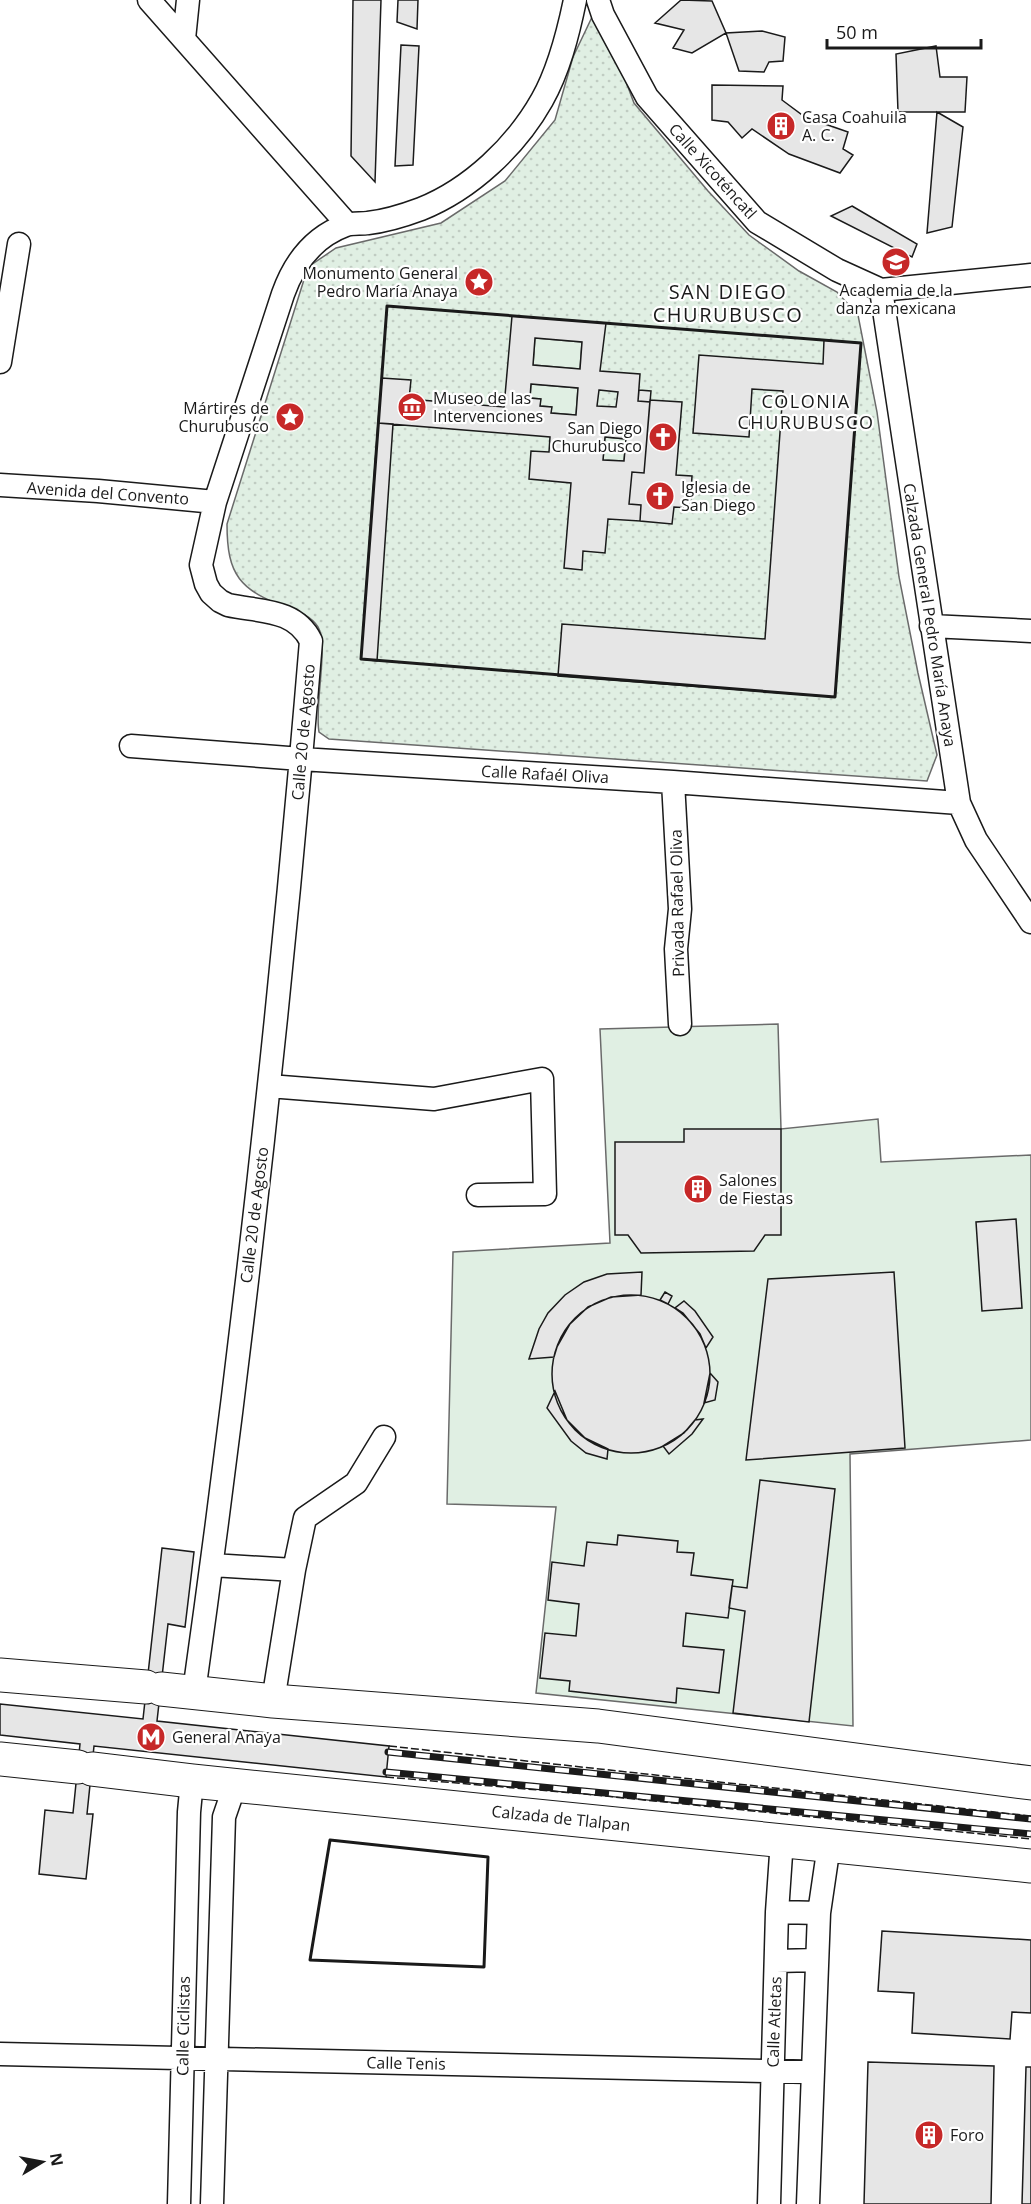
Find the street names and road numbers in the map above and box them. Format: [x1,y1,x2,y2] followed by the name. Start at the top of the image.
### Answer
[664,118,762,224] street label: Calle Xicoténcatl
[26,476,190,510] street label: Avenida del Convento
[898,482,962,748] street label: Calzada General Pedro María Anaya
[286,663,320,801] street label: Calle 20 de Agosto
[481,760,609,788] street label: Calle Rafaél Oliva
[665,829,689,977] street label: Privada Rafael Oliva
[235,1146,273,1284] street label: Calle 20 de Agosto
[491,1800,631,1836] street label: Calzada de Tlalpan
[171,1976,195,2076] street label: Calle Ciclistas
[761,1976,787,2068] street label: Calle Atletas
[366,2051,446,2075] street label: Calle Tenis

